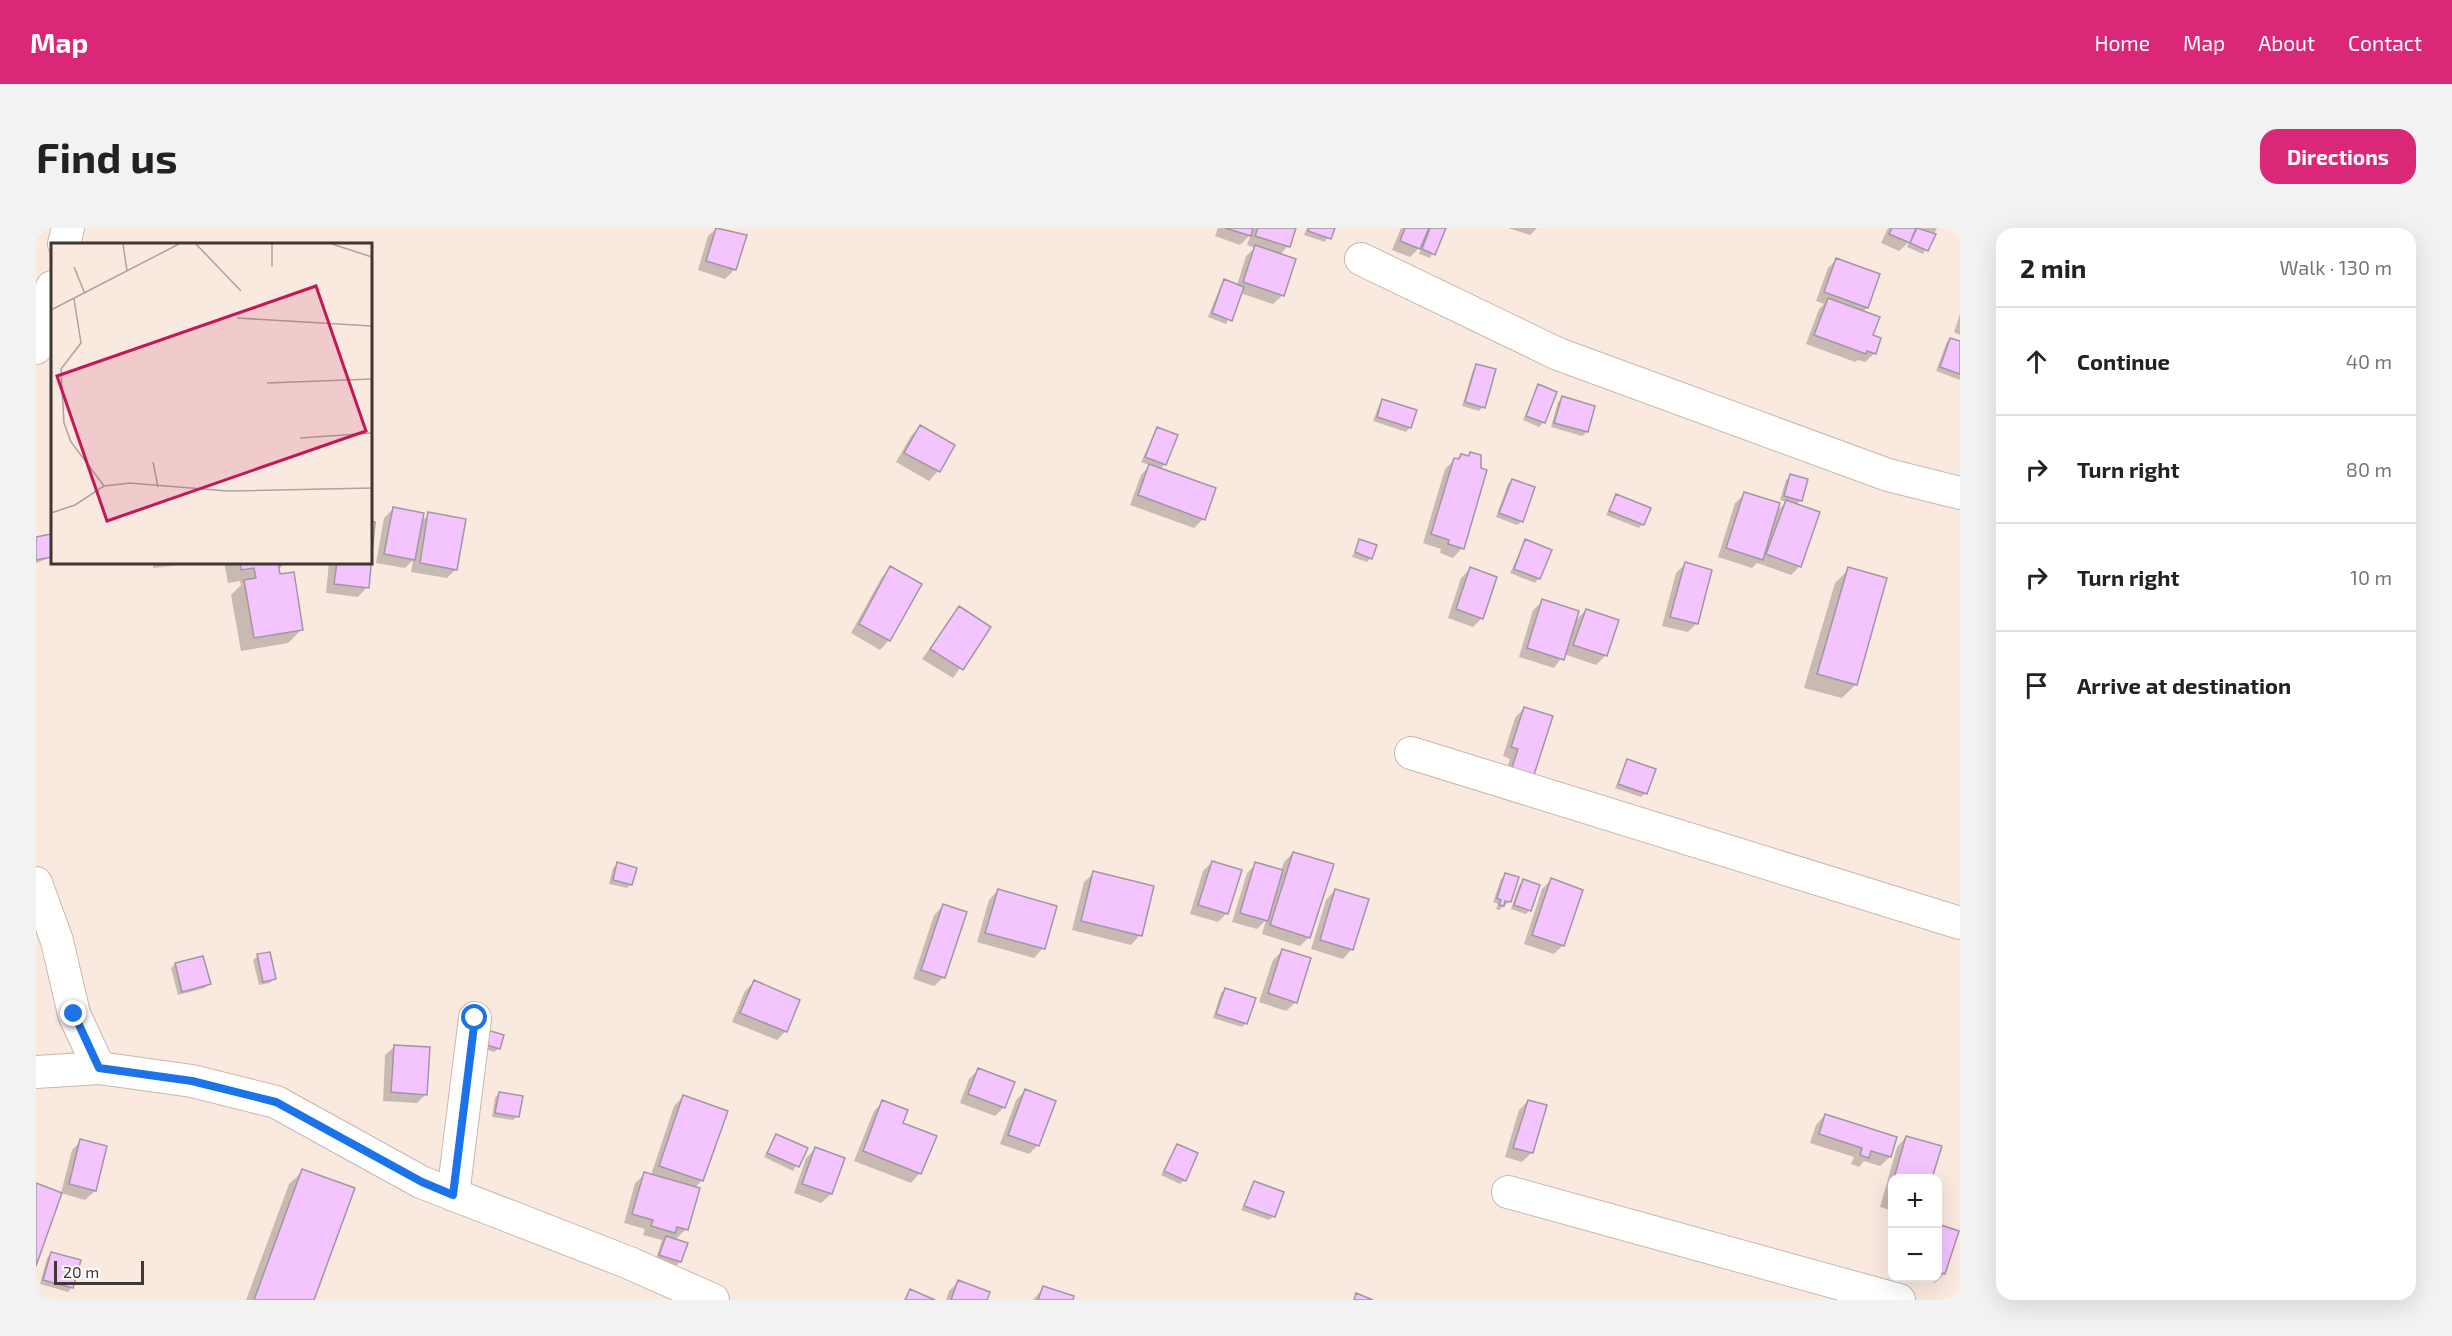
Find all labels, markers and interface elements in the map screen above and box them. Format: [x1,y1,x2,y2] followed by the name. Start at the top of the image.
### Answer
[30,25,88,59] text: Map
[2094,30,2150,55] text: Home
[2183,30,2225,55] text: Map
[2258,30,2315,55] text: About
[2348,30,2422,55] text: Contact
[2260,129,2416,184] button: Directions
[36,131,178,181] text: Find us
[51,243,372,564] inset map
[2020,252,2086,283] text: 2 min
[2280,255,2392,279] text: Walk · 130 m
[2020,345,2053,378] icon: ahead
[2077,348,2170,374] text: Continue
[2346,349,2392,373] text: 40 m
[2020,453,2053,486] icon: right
[2077,456,2179,482] text: Turn right
[2346,457,2392,481] text: 80 m
[2020,561,2053,594] icon: right
[2077,564,2179,590] text: Turn right
[2350,565,2392,589] text: 10 m
[2020,669,2053,702] icon: arrive
[2077,672,2291,698] text: Arrive at destination
[60,1000,86,1026] route end
[461,1004,487,1030] route start
[1888,1174,1942,1282] map controls
[1888,1174,1942,1228] button: +
[1888,1228,1942,1282] button: −
[54,1258,144,1286] scale bar
[63,1262,99,1281] text: 20 m

